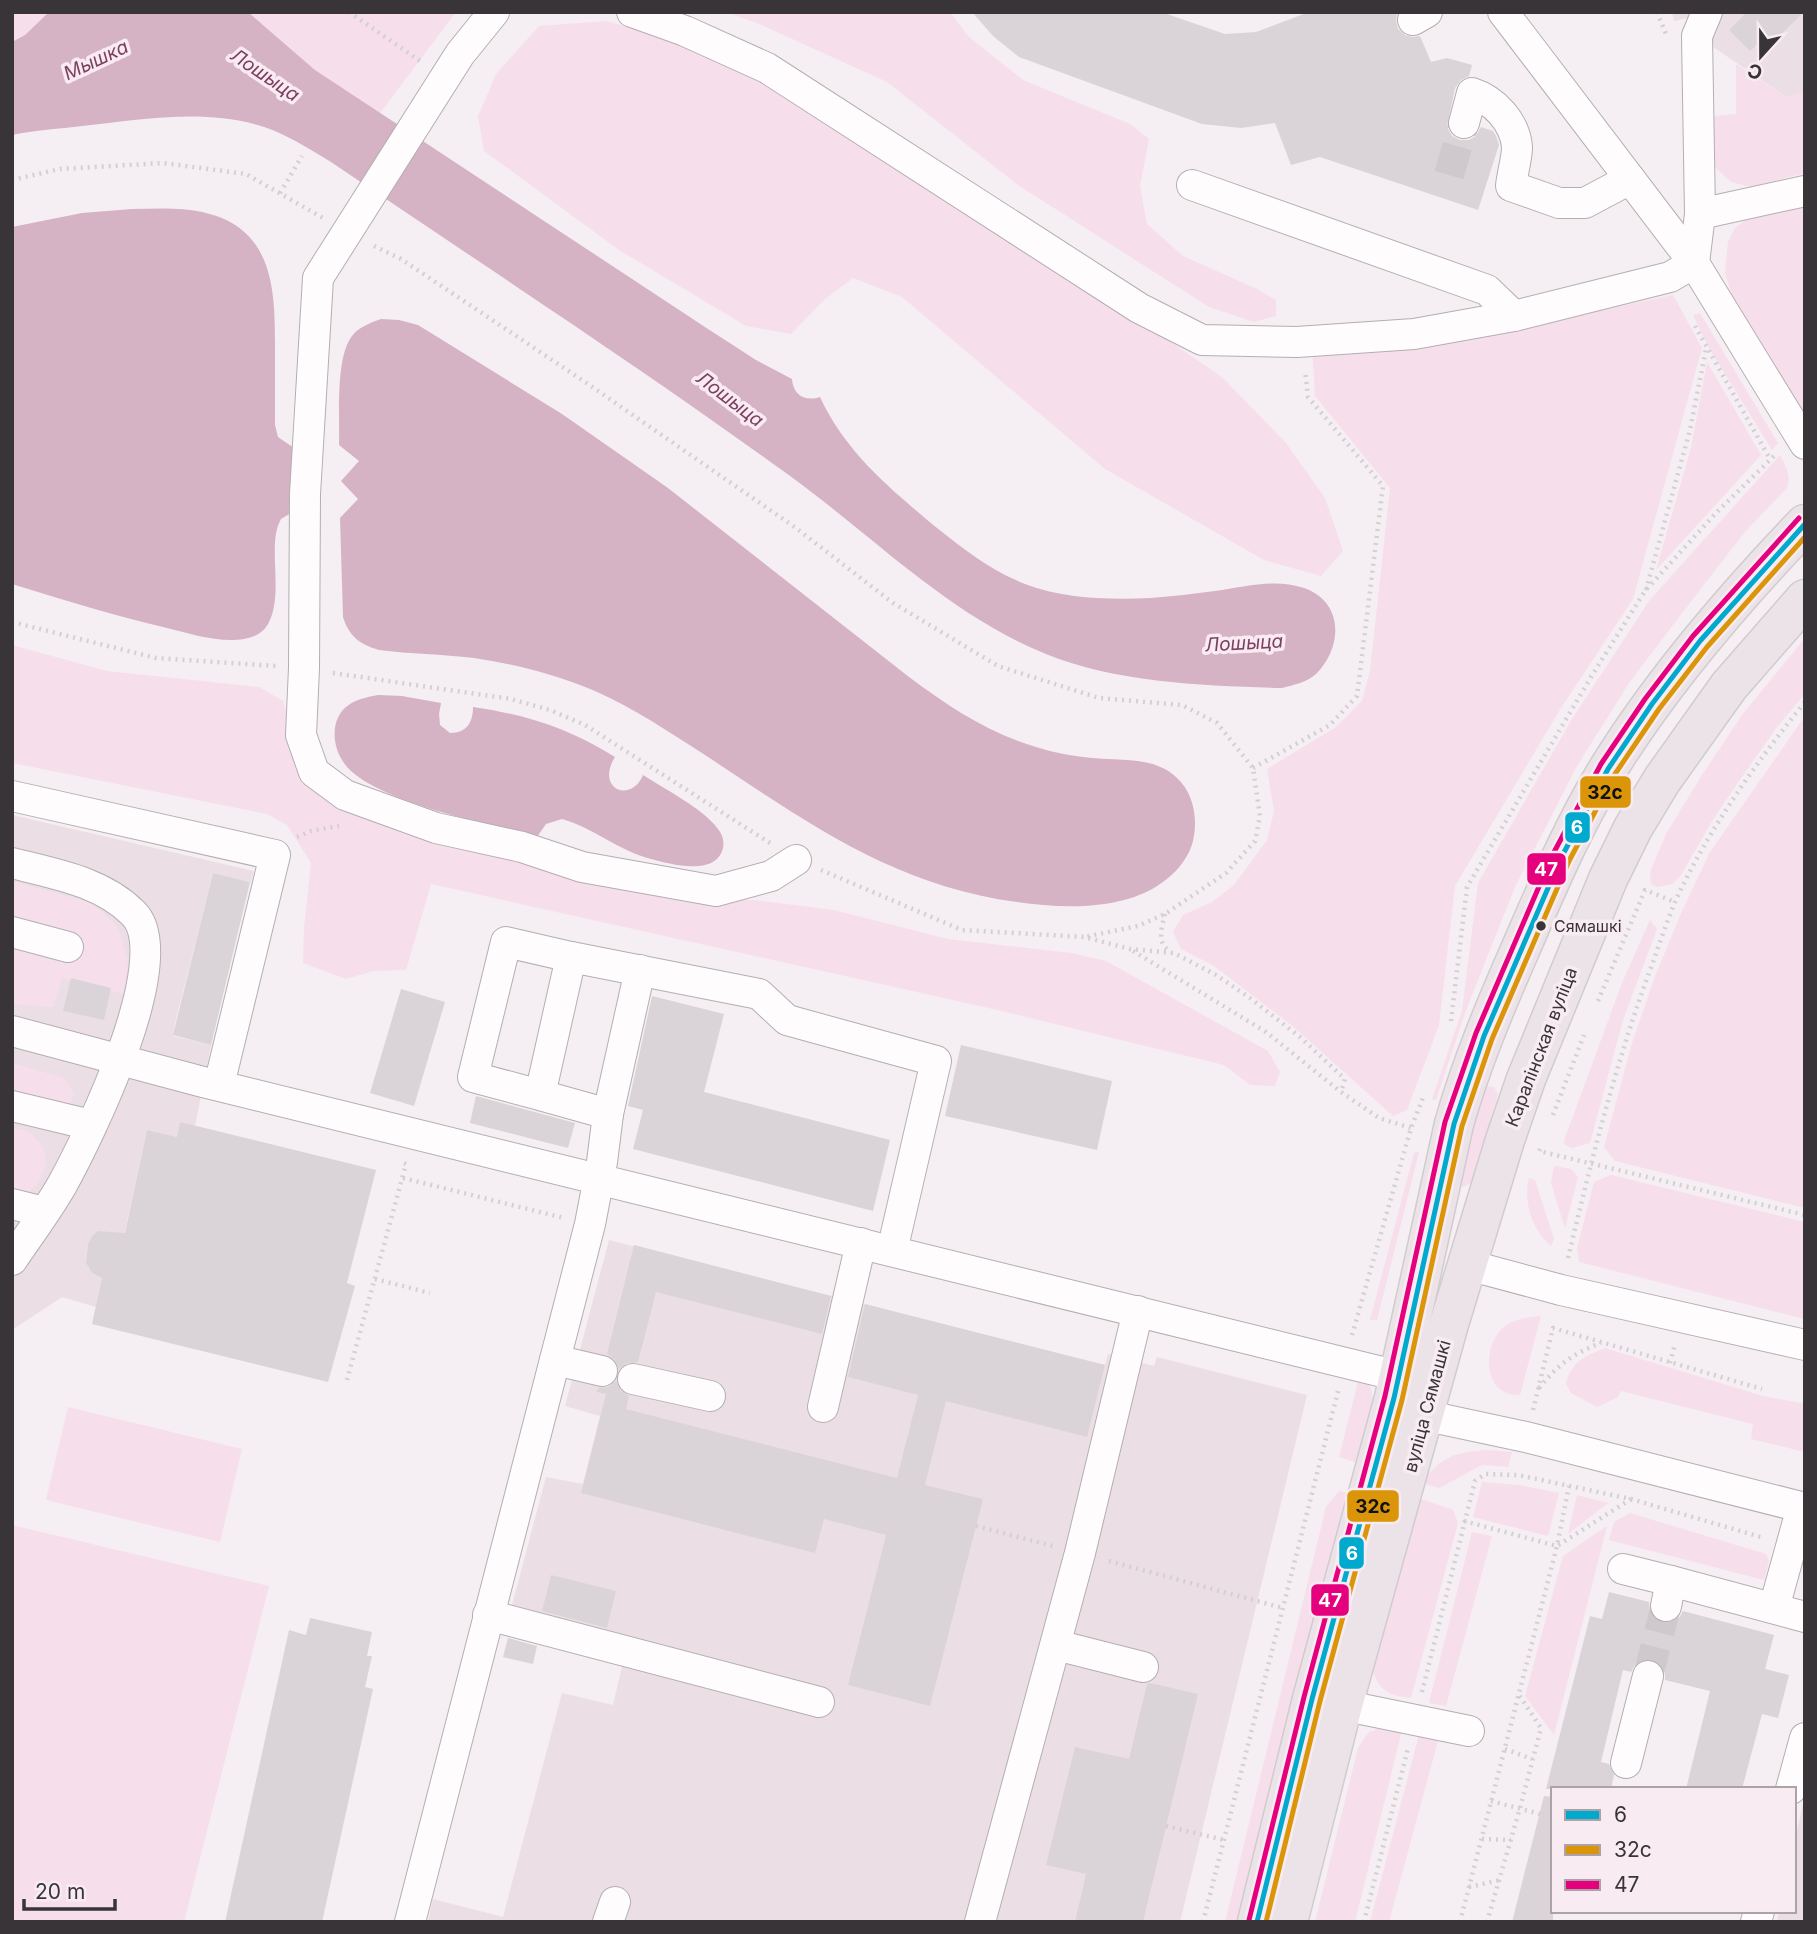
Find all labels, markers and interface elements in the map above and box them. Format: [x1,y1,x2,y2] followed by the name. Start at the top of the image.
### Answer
[1726,21,1796,91] north arrow
[60,35,132,85] water label: Мышка
[226,44,304,107] water label: Лошыца
[1744,58,1766,85] text: С
[692,366,768,432] water label: Лошыца
[1204,629,1284,657] water label: Лошыца
[1579,775,1632,809] line badge: 32с
[1587,781,1623,804] text: 32с
[1564,811,1591,844] line badge: 6
[1571,816,1583,839] text: 6
[1526,852,1567,886] line badge: 47
[1534,858,1558,881] text: 47
[1554,916,1622,936] place label: Сямашкі
[1534,919,1548,933] marker: Сямашкі
[1501,964,1581,1130] street label: Каралінская вуліца
[1399,1338,1455,1474] street label: вуліца Сямашкі
[1346,1489,1400,1523] line badge: 32с
[1355,1495,1391,1518] text: 32с
[1338,1536,1365,1570] line badge: 6
[1346,1542,1358,1565] text: 6
[1310,1583,1350,1617] line badge: 47
[1318,1589,1342,1612] text: 47
[1551,1787,1796,1913] legend
[1614,1802,1627,1827] text: 6
[1614,1837,1652,1862] text: 32с
[24,1868,116,1912] scale bar
[1614,1872,1639,1897] text: 47
[35,1879,85,1904] text: 20 m

